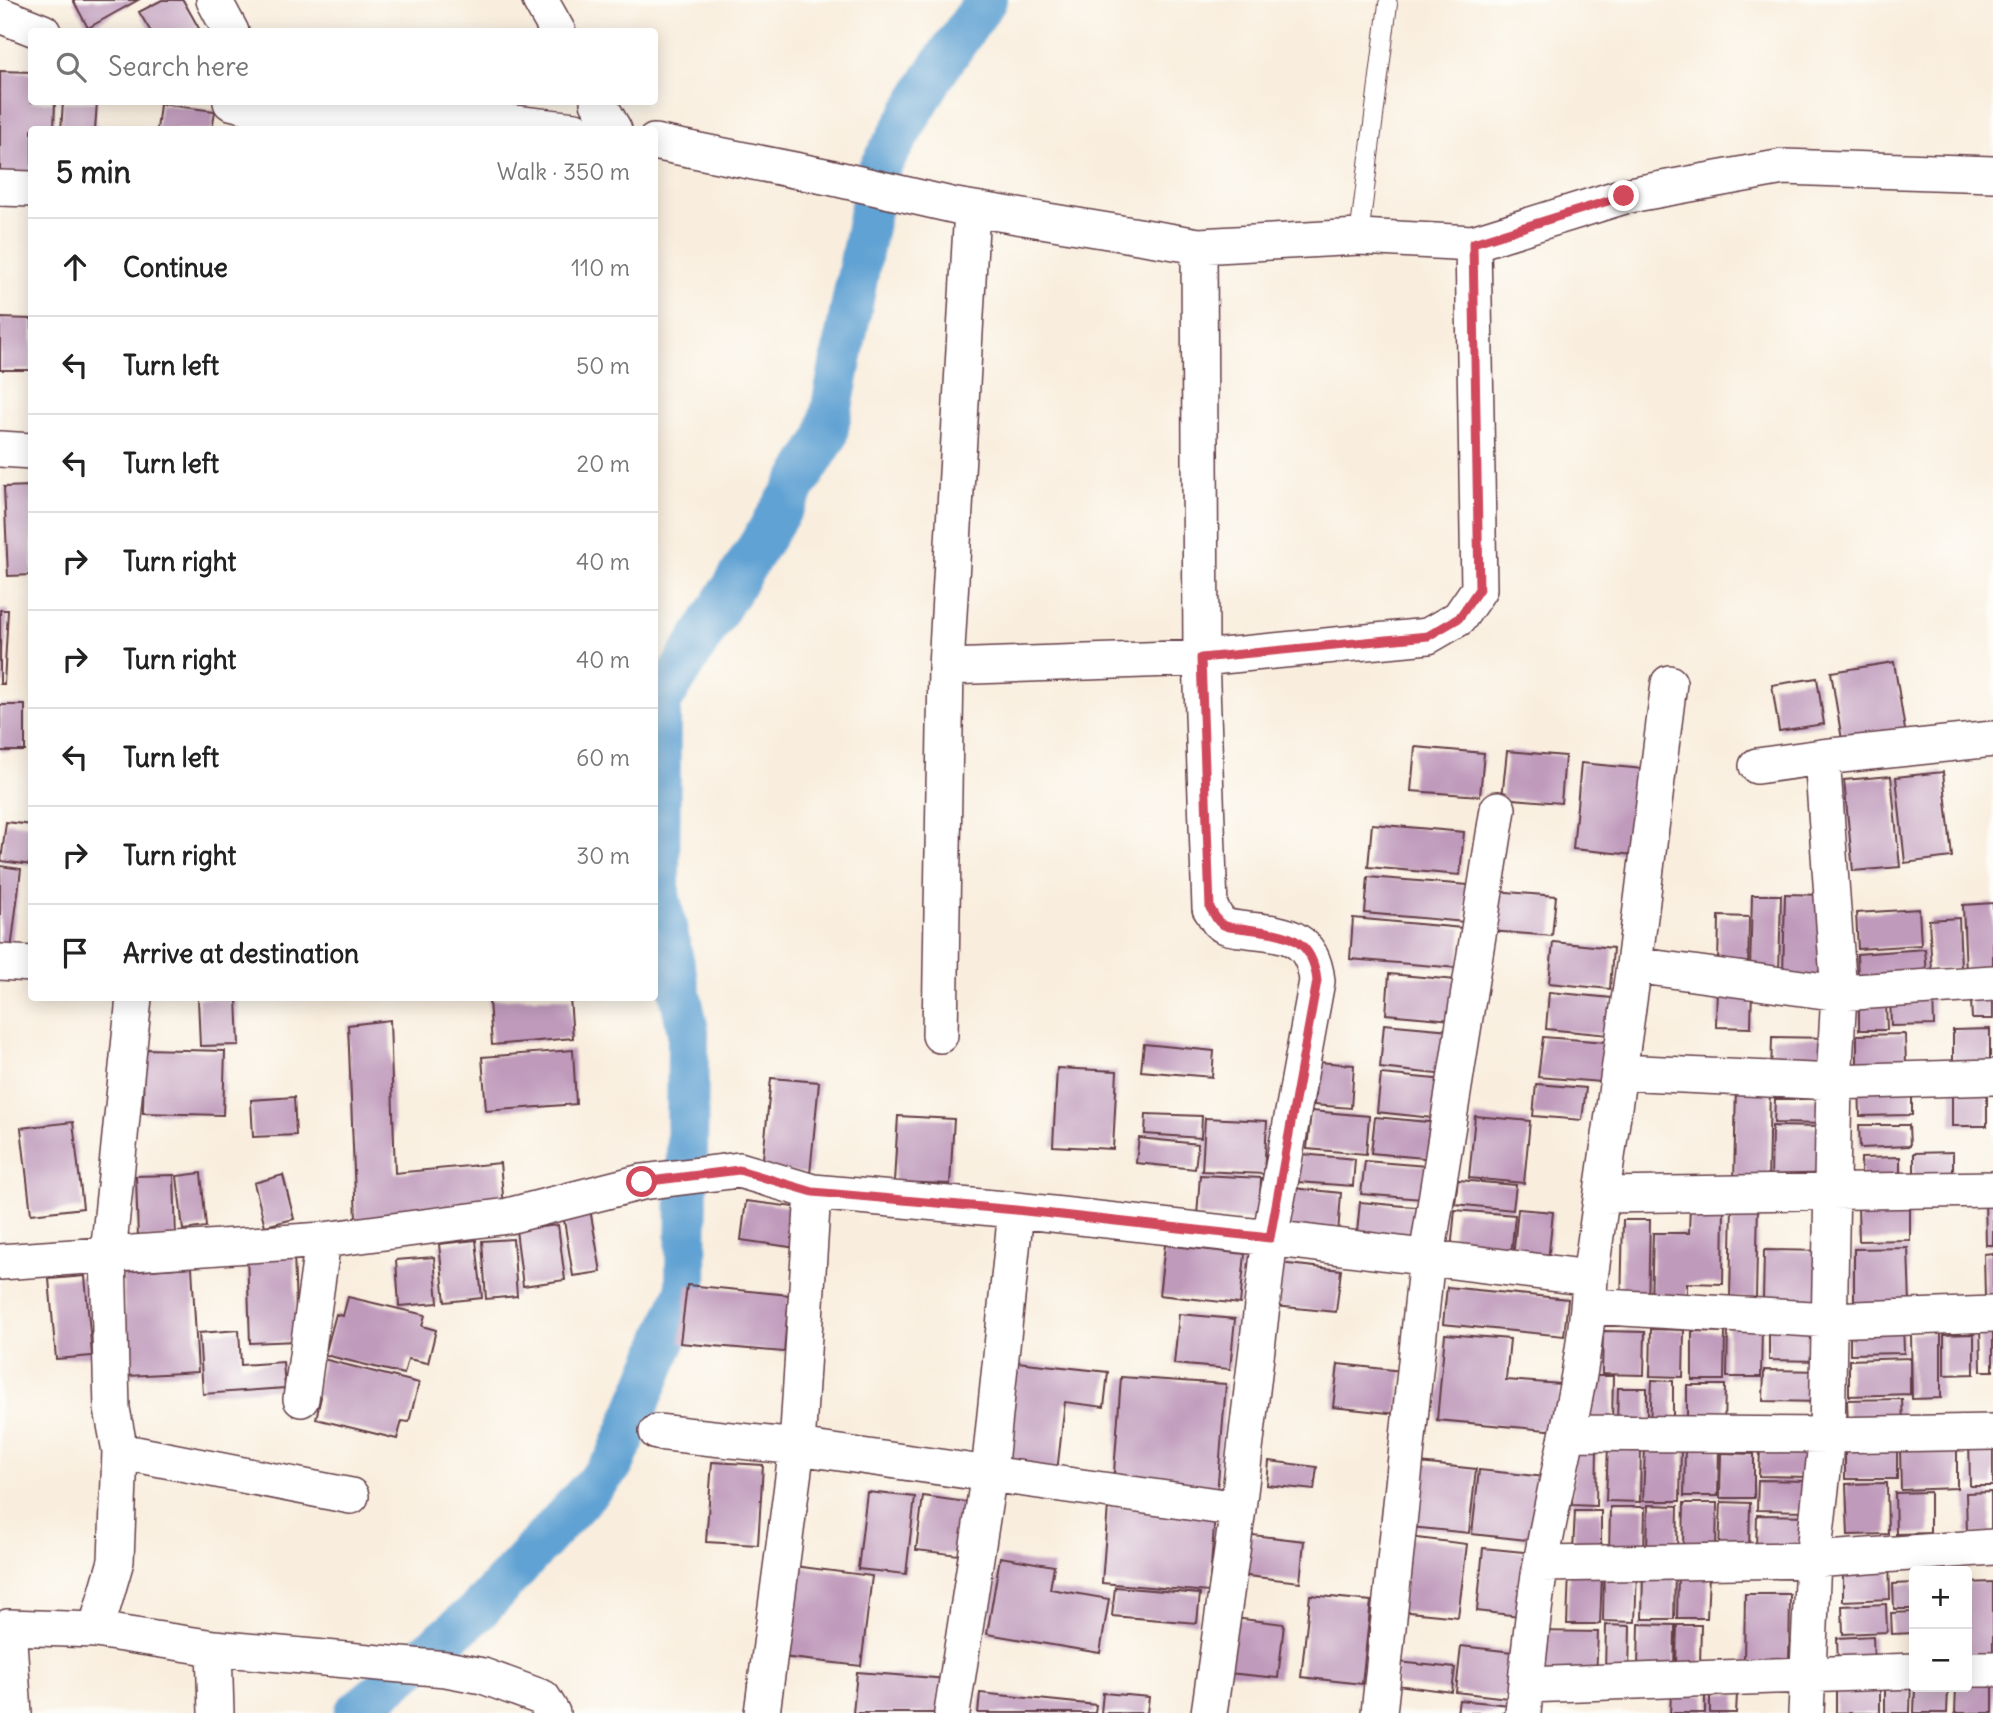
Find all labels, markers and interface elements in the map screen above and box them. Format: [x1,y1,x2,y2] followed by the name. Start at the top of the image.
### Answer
[28,28,658,105] search box
[52,48,90,86] icon: search
[108,50,249,83] text: Search here
[56,153,131,191] text: 5 min
[497,157,630,186] text: Walk · 350 m
[1608,180,1639,211] route end
[56,248,94,286] icon: ahead
[123,251,228,284] text: Continue
[571,253,630,282] text: 110 m
[56,346,94,384] icon: left
[123,349,219,382] text: Turn left
[576,351,630,380] text: 50 m
[56,444,94,482] icon: left
[123,447,219,480] text: Turn left
[577,449,630,478] text: 20 m
[56,542,94,580] icon: right
[123,545,236,578] text: Turn right
[576,547,630,576] text: 40 m
[56,640,94,678] icon: right
[123,643,236,676] text: Turn right
[576,645,630,674] text: 40 m
[56,738,94,776] icon: left
[123,741,219,774] text: Turn left
[576,743,630,772] text: 60 m
[56,836,94,874] icon: right
[123,839,236,872] text: Turn right
[576,841,630,870] text: 30 m
[56,934,94,972] icon: arrive
[123,937,359,970] text: Arrive at destination
[626,1166,657,1197] route start
[1909,1566,1972,1692] map controls
[1909,1566,1972,1629] button: +
[1909,1629,1972,1692] button: −

